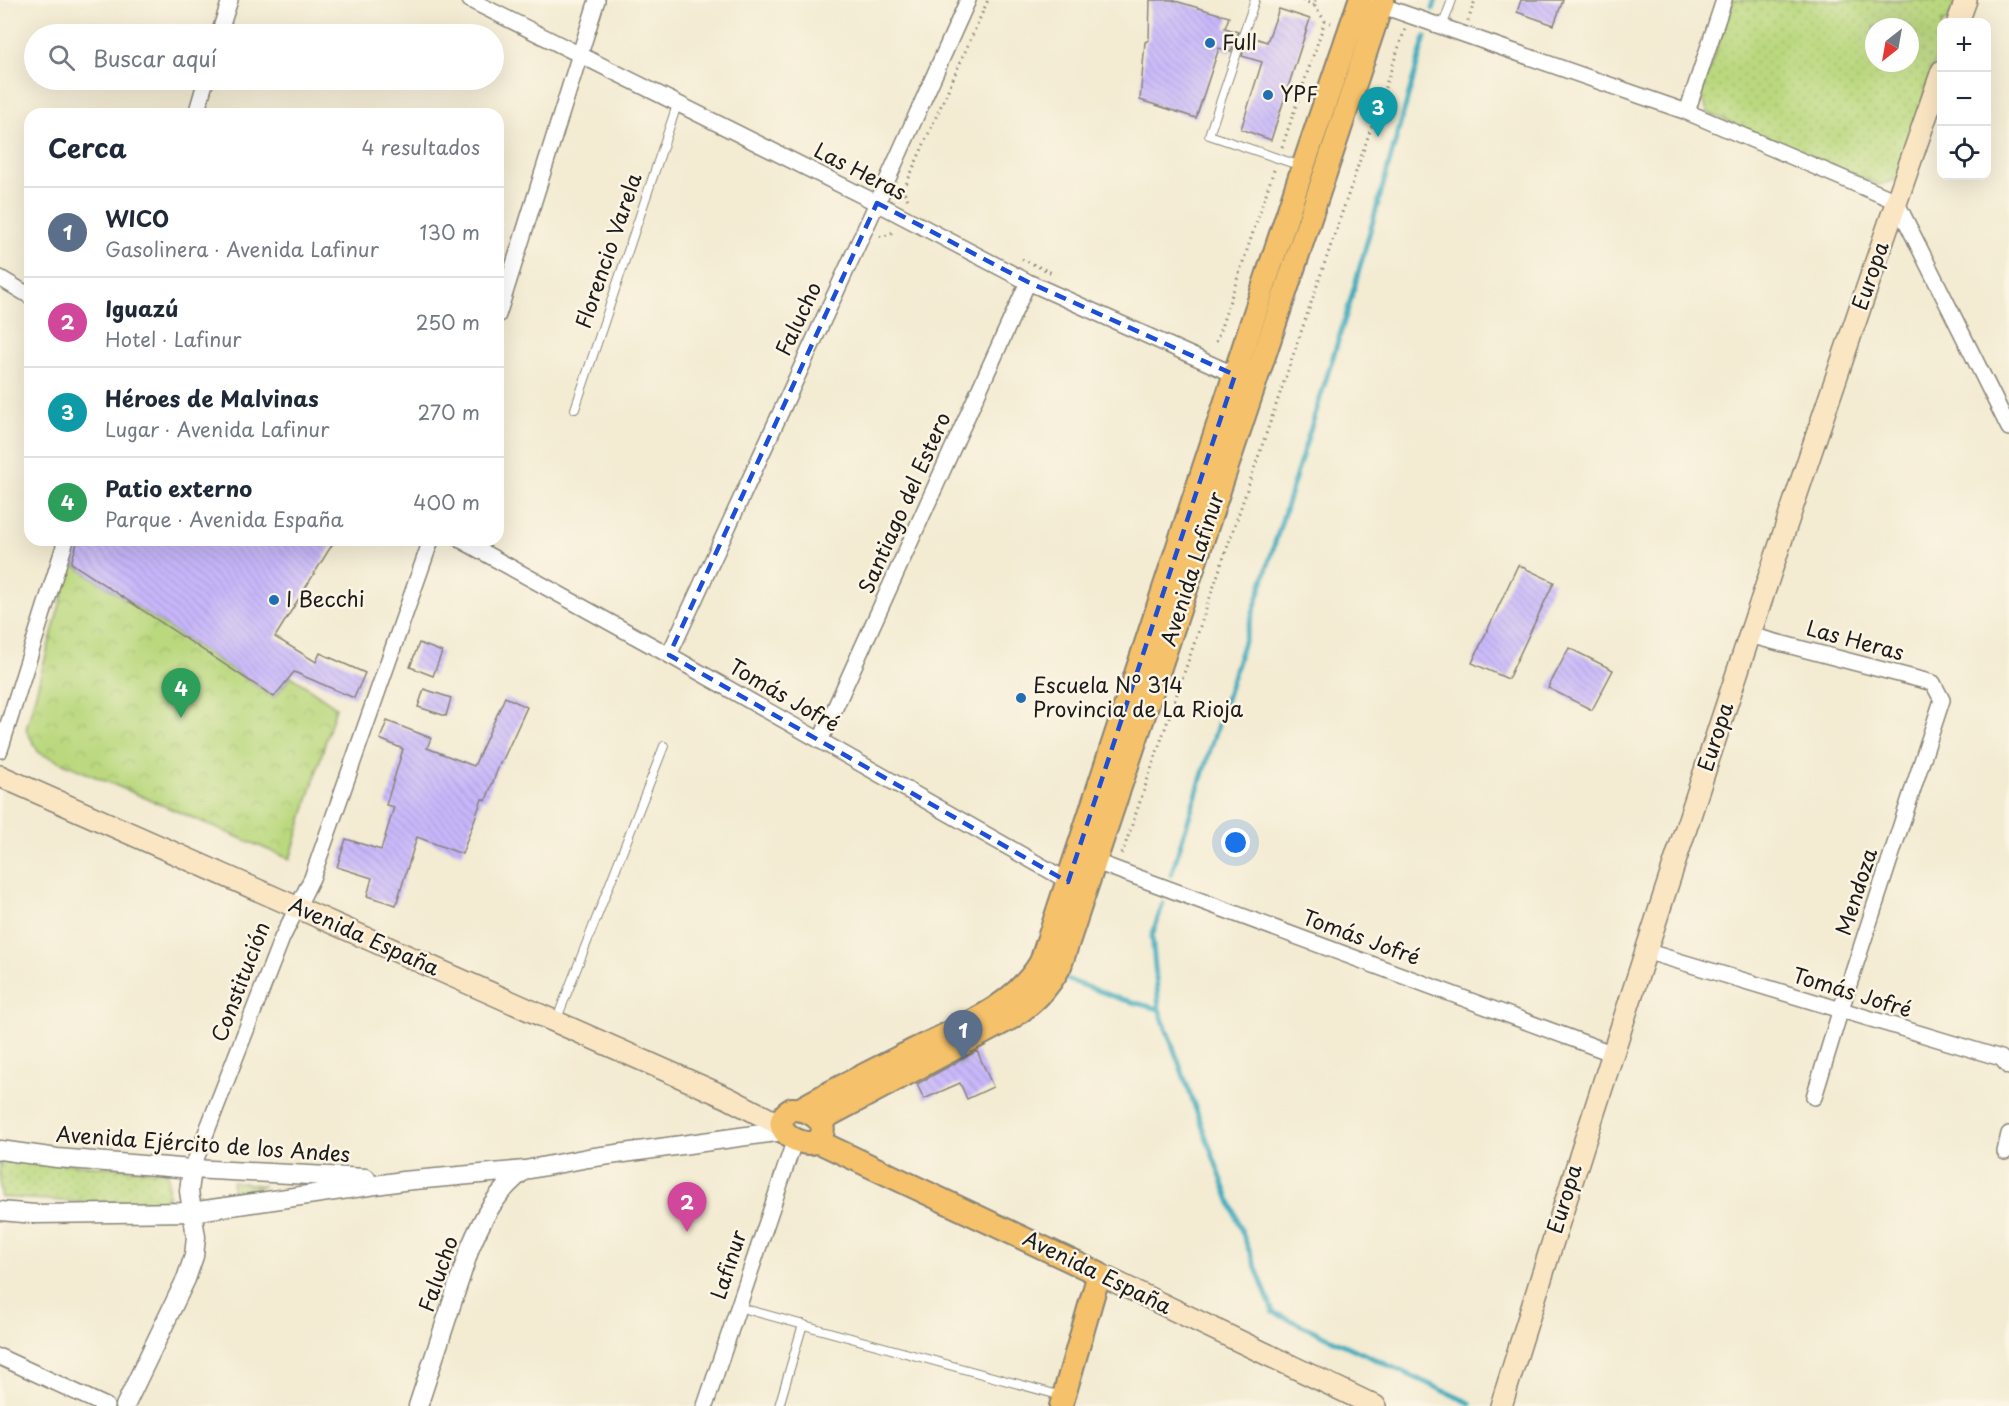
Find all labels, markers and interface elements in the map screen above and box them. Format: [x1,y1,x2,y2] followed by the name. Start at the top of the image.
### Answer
[1865,18,1919,72] north arrow
[1937,18,1991,180] map controls
[1937,18,1991,72] button: +
[24,24,504,90] search box
[1222,25,1257,57] place label: Full
[1203,36,1217,50] marker: Full
[45,41,78,74] icon: search
[93,41,217,74] text: Buscar aquí
[1937,72,1991,126] button: −
[1280,77,1318,109] place label: YPF
[1261,88,1275,102] marker: YPF
[1358,88,1398,137] pin: 3
[1937,126,1991,180] button: locate
[48,128,127,167] text: Cerca
[362,132,480,162] text: 4 resultados
[809,133,913,207] street label: Las Heras
[566,168,649,332] street label: Florencio Varela
[105,201,169,234] text: WICO
[63,217,72,247] text: 1
[420,217,480,247] text: 130 m
[105,234,379,264] text: Gasolinera · Avenida Lafinur
[1842,236,1896,314] street label: Europa
[766,276,828,360] street label: Falucho
[105,291,178,324] text: Iguazú
[60,307,75,337] text: 2
[416,307,480,337] text: 250 m
[105,324,242,354] text: Hotel · Lafinur
[105,381,319,414] text: Héroes de Malvinas
[61,397,74,427] text: 3
[417,397,480,427] text: 270 m
[849,406,958,598] street label: Santiago del Estero
[105,414,330,444] text: Lugar · Avenida Lafinur
[105,471,252,504] text: Patio externo
[61,487,74,517] text: 4
[413,487,480,517] text: 400 m
[1151,487,1231,650] street label: Avenida Lafinur
[105,504,343,534] text: Parque · Avenida España
[286,582,365,614] place label: I Becchi
[267,593,281,607] marker: I Becchi
[1803,611,1908,667] street label: Las Heras
[724,650,846,739] street label: Tomás Jofré
[162,668,201,718] pin: 4
[1033,668,1243,724] place label: Escuela Nº 314 Provincia de La Rioja
[1014,691,1028,705] marker: Escuela Nº 314 Provincia de La Rioja
[1688,698,1740,775] street label: Europa
[1221,828,1250,857] your location
[1826,843,1884,939] street label: Mendoza
[284,888,446,983] street label: Avenida España
[1298,900,1425,972] street label: Tomás Jofré
[202,917,277,1046] street label: Constitución
[1789,958,1916,1024] street label: Tomás Jofré
[944,1010,982,1060] pin: 1
[55,1117,351,1169] street label: Avenida Ejército de los Andes
[1537,1160,1589,1237] street label: Europa
[668,1182,706,1232] pin: 2
[1018,1221,1178,1321] street label: Avenida España
[701,1225,753,1303] street label: Lafinur
[409,1231,465,1316] street label: Falucho

